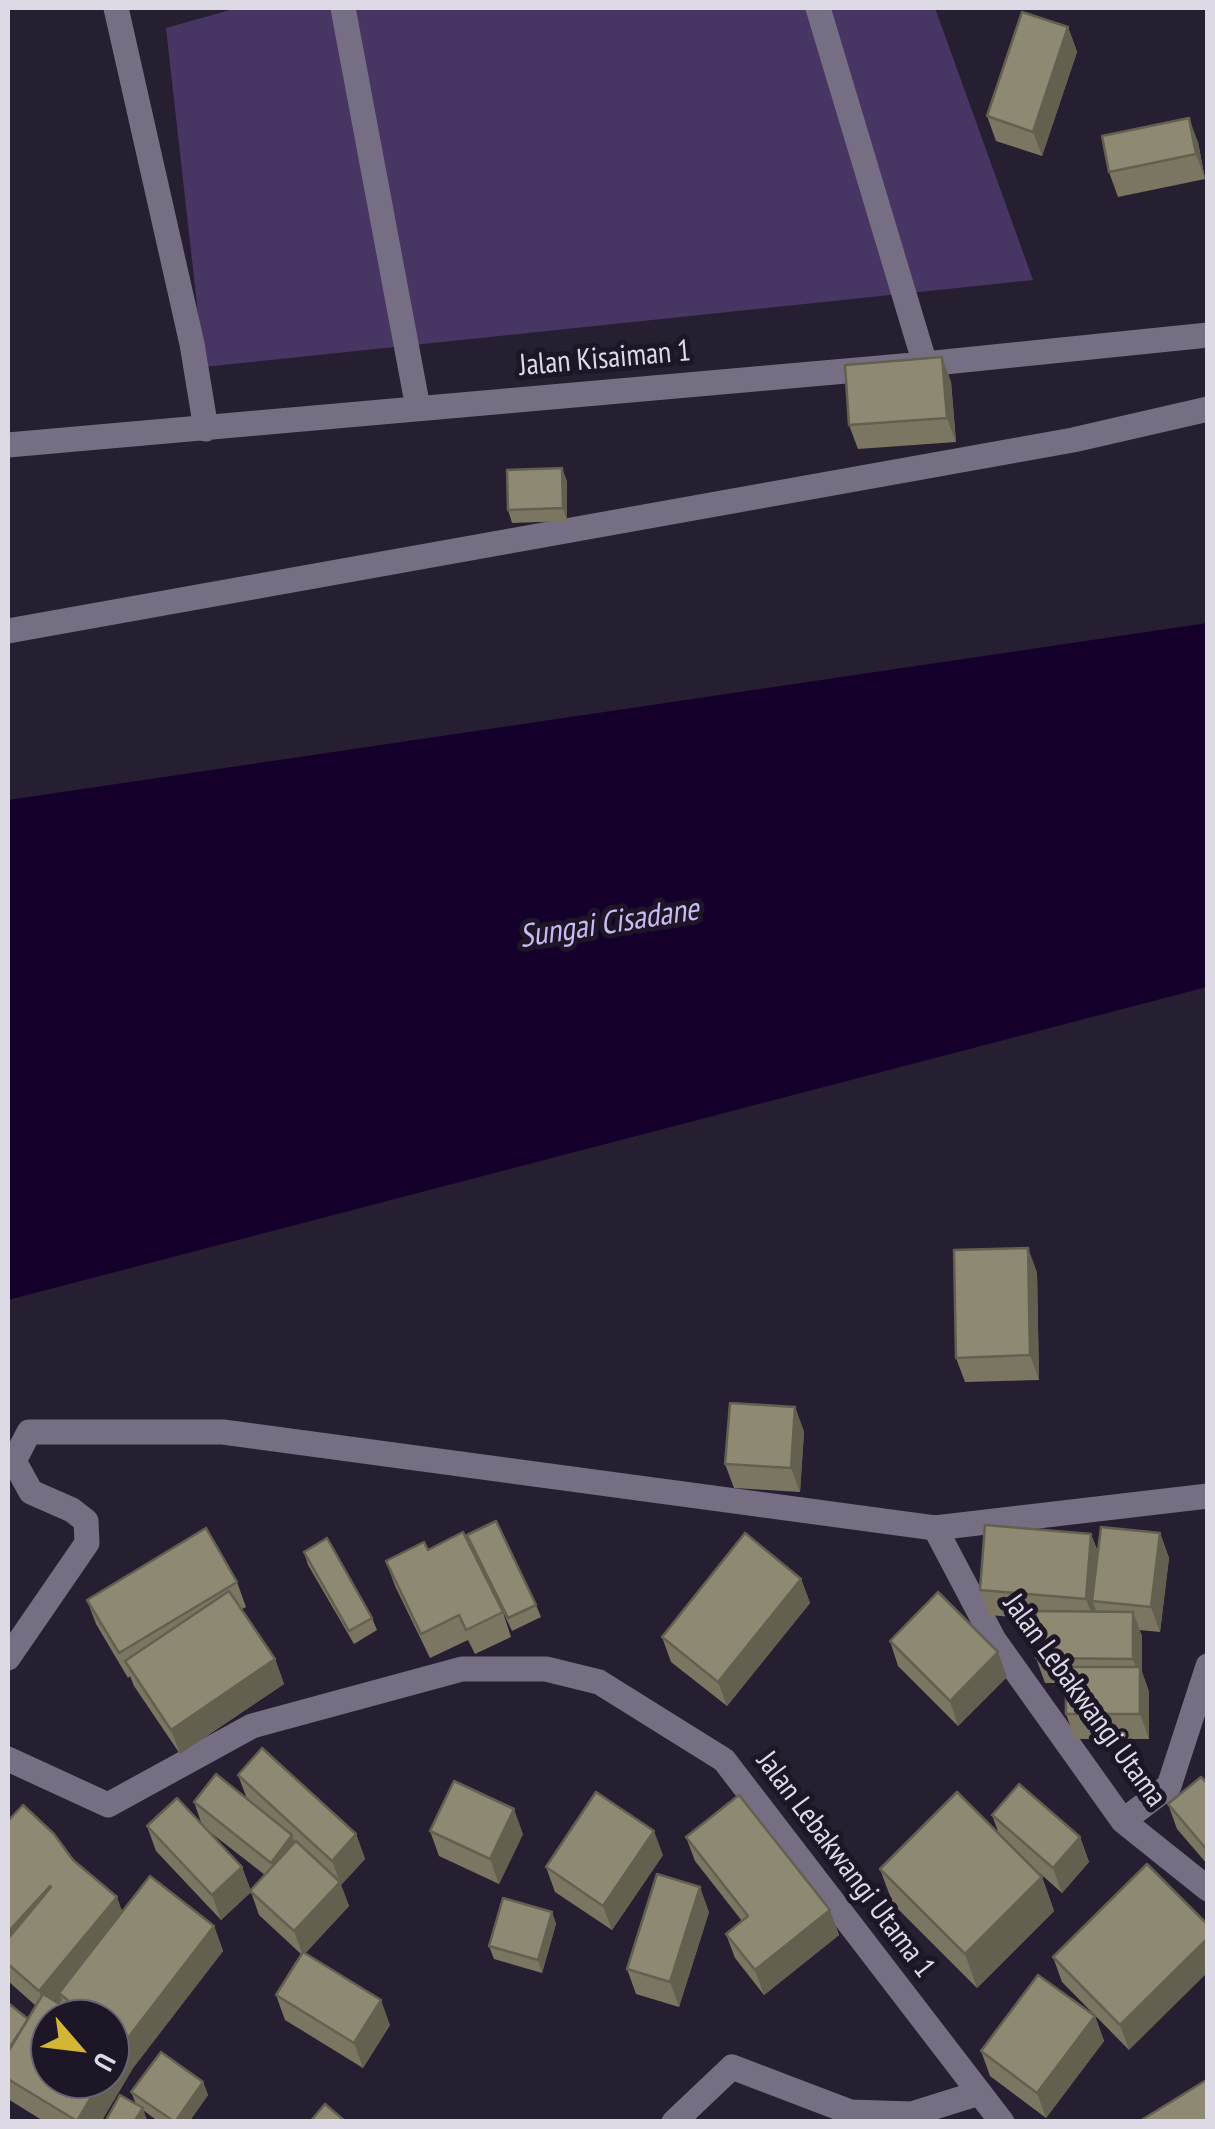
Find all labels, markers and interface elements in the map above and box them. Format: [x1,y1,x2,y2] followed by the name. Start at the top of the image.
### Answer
[518,334,692,384] street label: Jalan Kisaiman 1
[517,891,701,957] water label: Sungai Cisadane
[995,1588,1173,1814] street label: Jalan Lebakwangi Utama
[748,1745,942,1985] street label: Jalan Lebakwangi Utama 1
[30,1999,130,2099] north arrow
[85,2047,125,2077] text: U

